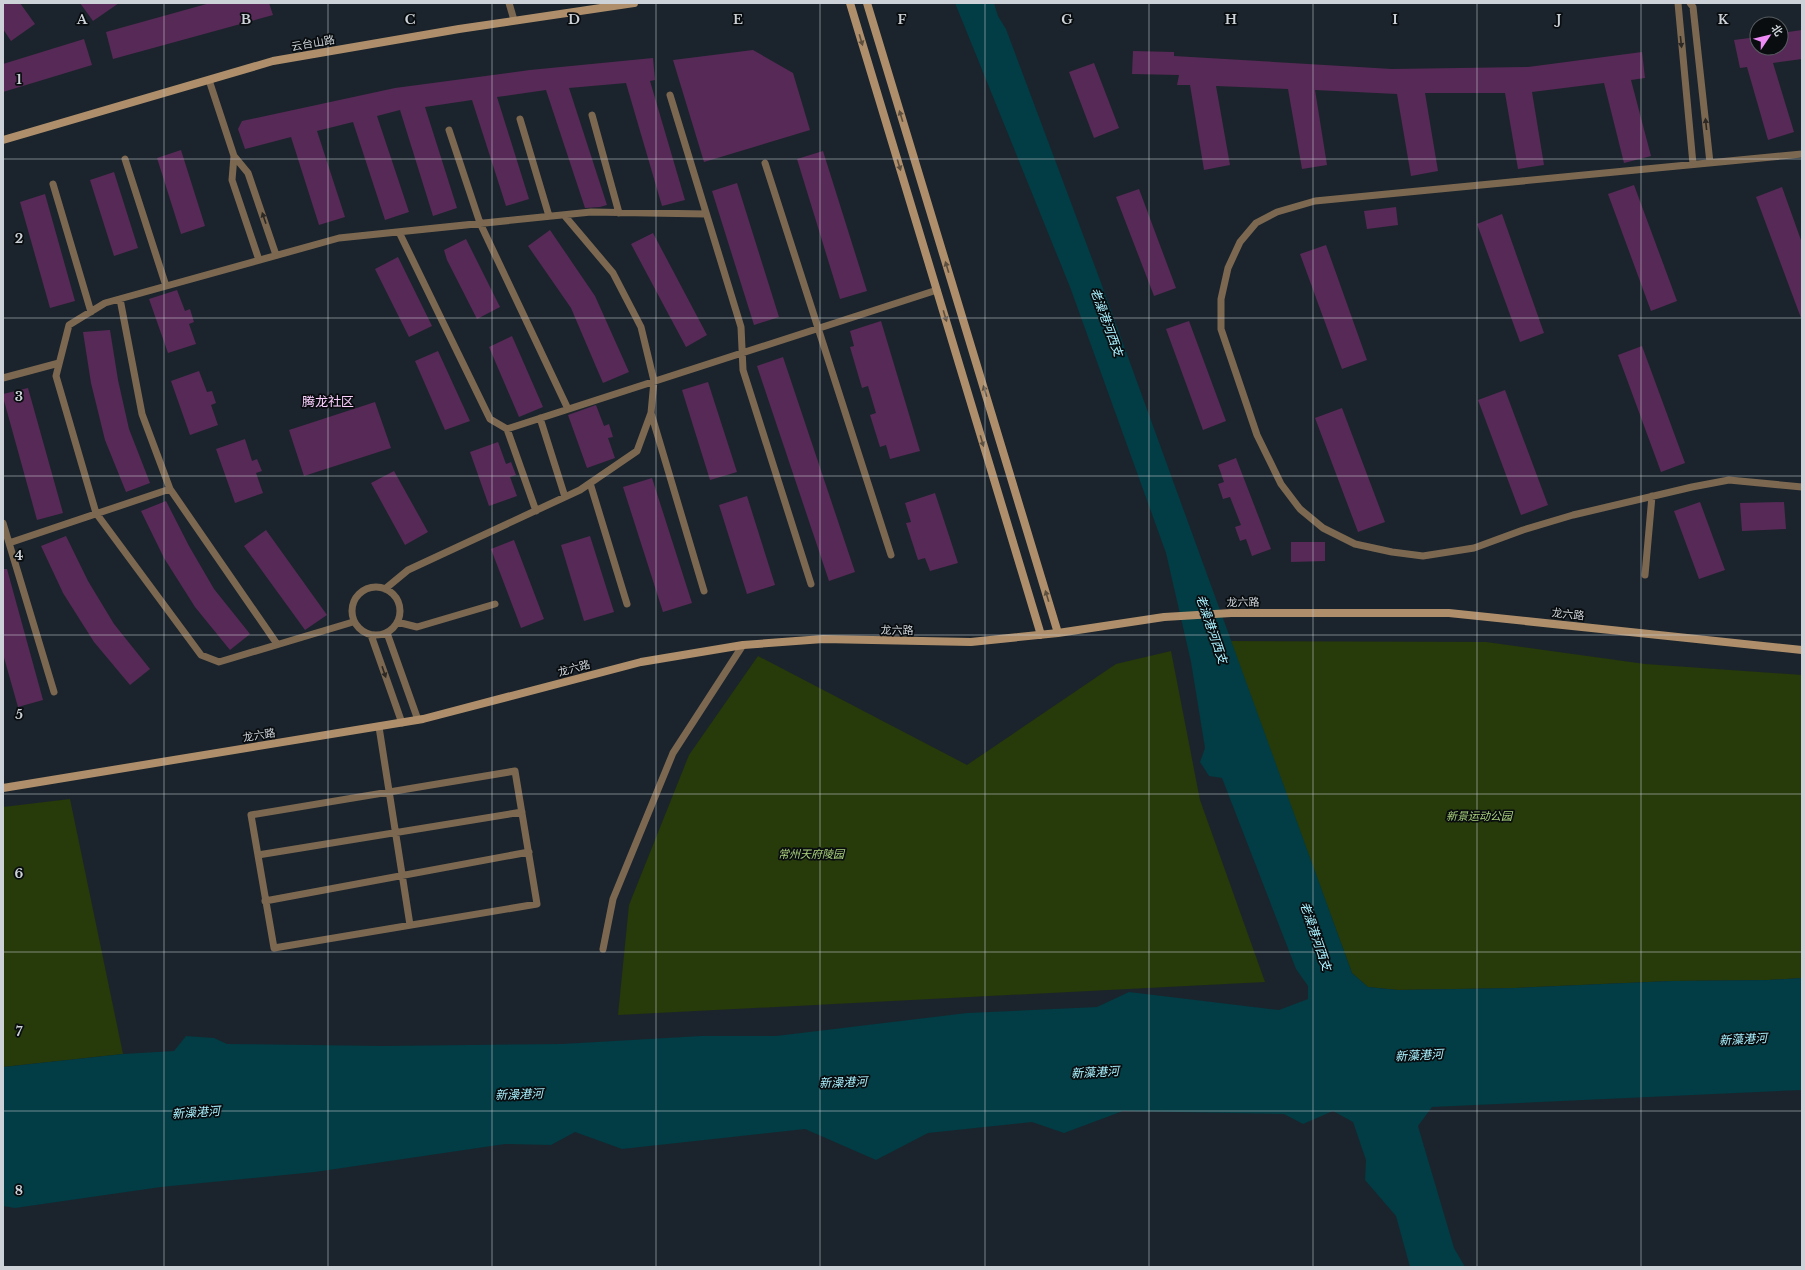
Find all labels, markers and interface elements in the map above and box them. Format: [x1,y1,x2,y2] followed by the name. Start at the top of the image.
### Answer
[76,11,88,28] text: A
[241,11,251,28] text: B
[405,11,416,28] text: C
[568,11,580,28] text: D
[733,11,743,28] text: E
[898,11,907,28] text: F
[1061,11,1073,28] text: G
[1225,11,1237,28] text: H
[1392,11,1398,28] text: I
[1553,11,1562,28] text: J
[1718,11,1729,28] text: K
[1749,16,1789,56] north arrow
[1768,22,1786,39] text: 北
[290,32,336,54] street label: 云台山路
[858,35,864,47] one-way arrow
[1678,36,1684,48] one-way arrow
[16,71,22,88] text: 1
[898,109,904,121] one-way arrow
[1703,118,1709,130] one-way arrow
[896,159,902,171] one-way arrow
[260,212,266,224] one-way arrow
[15,230,23,247] text: 2
[944,261,950,273] one-way arrow
[1088,286,1127,360] water label: 老澡港河西支
[942,310,948,322] one-way arrow
[982,385,988,397] one-way arrow
[15,388,23,405] text: 3
[302,393,354,410] district label: 腾龙社区
[979,435,985,447] one-way arrow
[15,547,24,564] text: 4
[1044,590,1050,602] one-way arrow
[1193,593,1231,667] water label: 老澡港河西支
[1226,595,1260,609] street label: 龙六路
[1551,605,1585,623] street label: 龙六路
[880,623,914,637] street label: 龙六路
[556,657,592,679] street label: 龙六路
[381,667,387,679] one-way arrow
[15,706,23,723] text: 5
[242,726,276,744] street label: 龙六路
[1446,809,1514,823] park label: 新景运动公园
[778,847,846,861] park label: 常州天府陵园
[15,865,24,882] text: 6
[1297,900,1335,974] water label: 老澡港河西支
[16,1023,23,1040] text: 7
[1719,1030,1769,1048] water label: 新藻港河
[1395,1046,1445,1064] water label: 新藻港河
[1071,1063,1121,1081] water label: 新藻港河
[819,1074,869,1090] water label: 新澡港河
[495,1086,545,1102] water label: 新澡港河
[172,1103,222,1121] water label: 新澡港河
[15,1182,23,1199] text: 8

